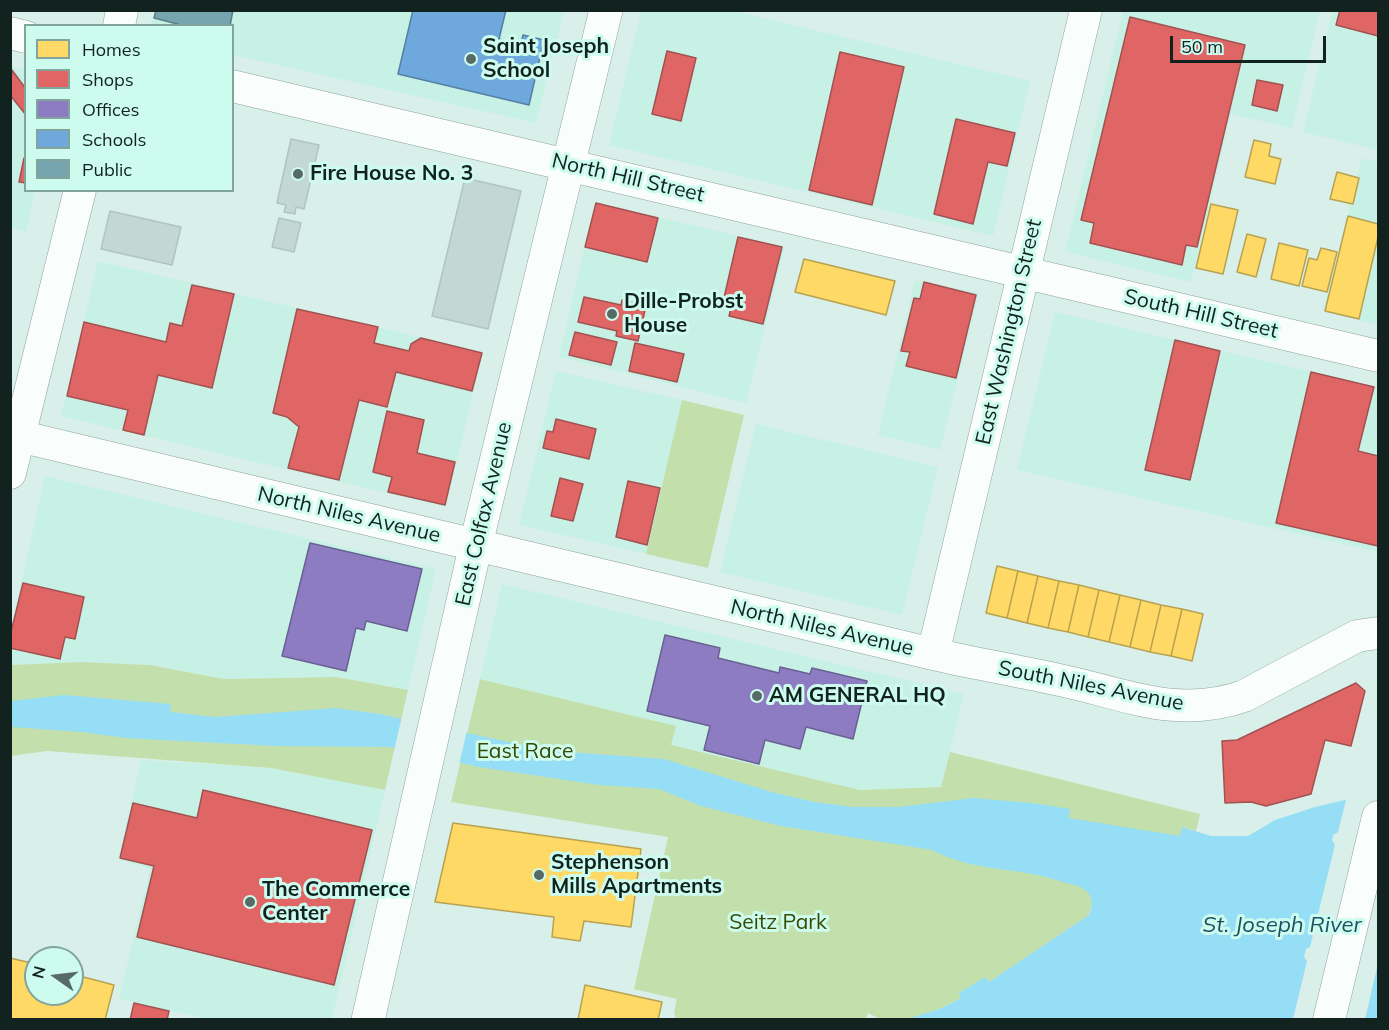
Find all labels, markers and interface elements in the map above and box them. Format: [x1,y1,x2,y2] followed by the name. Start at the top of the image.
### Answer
[24,24,234,192] legend
[1173,24,1329,62] scale bar
[483,34,609,84] place label: Saint Joseph School
[1181,35,1223,58] text: 50 m
[82,38,141,61] text: Homes
[464,52,478,66] marker: Saint Joseph School
[82,68,134,91] text: Shops
[82,98,139,121] text: Offices
[82,128,146,151] text: Schools
[549,148,707,208] street label: North Hill Street
[82,158,132,181] text: Public
[310,161,473,187] place label: Fire House No. 3
[291,167,305,181] marker: Fire House No. 3
[971,217,1047,447] street label: East Washington Street
[1122,284,1280,344] street label: South Hill Street
[624,289,743,339] place label: Dille-Probst House
[605,307,619,321] marker: Dille-Probst House
[451,420,517,608] street label: East Colfax Avenue
[255,482,443,548] street label: North Niles Avenue
[728,595,916,661] street label: North Niles Avenue
[996,656,1186,716] street label: South Niles Avenue
[769,683,946,709] place label: AM GENERAL HQ
[750,689,764,703] marker: AM GENERAL HQ
[477,739,573,765] park label: East Race
[551,850,722,900] place label: Stephenson Mills Apartments
[532,868,546,882] marker: Stephenson Mills Apartments
[262,877,410,927] place label: The Commerce Center
[243,895,257,909] marker: The Commerce Center
[729,910,827,936] park label: Seitz Park
[1203,912,1361,938] water label: St. Joseph River
[24,946,84,1006] north arrow
[27,964,50,980] text: N

